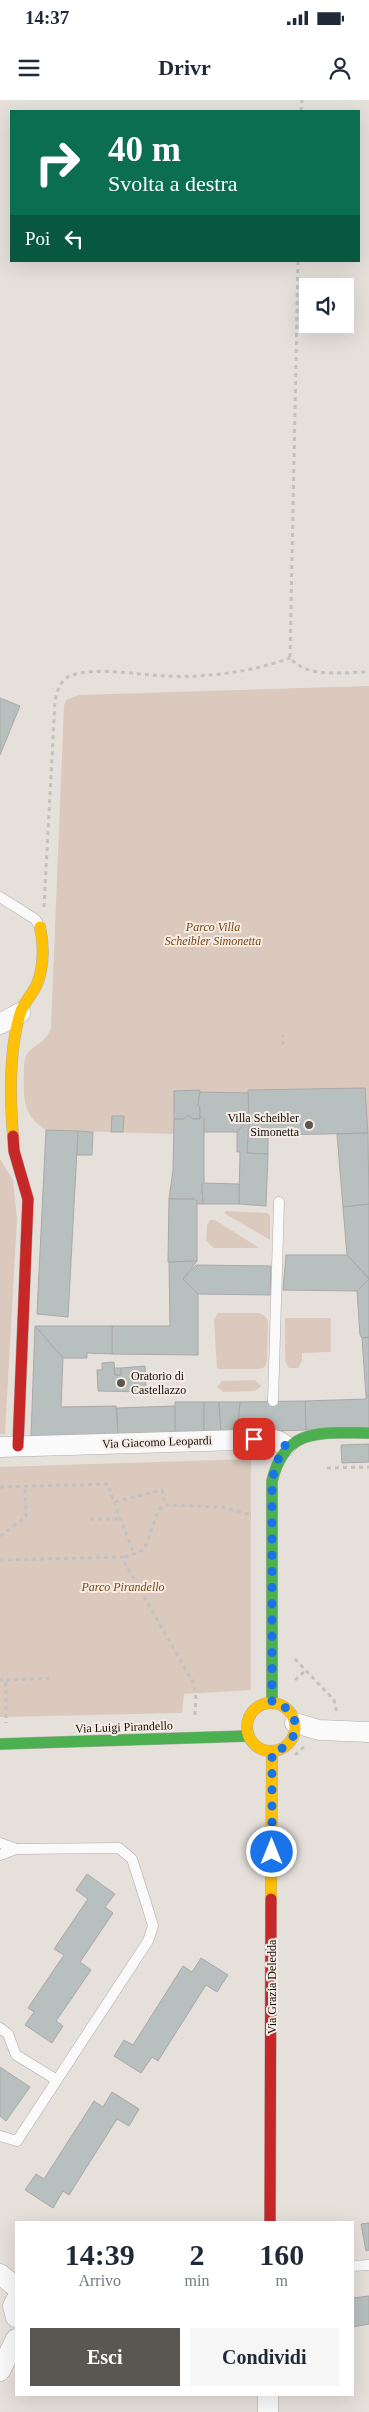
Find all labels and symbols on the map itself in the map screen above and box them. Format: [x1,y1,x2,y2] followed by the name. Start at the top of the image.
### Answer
[165,920,261,948] park label: Parco Villa Scheibler Simonetta
[227,1111,300,1139] place label: Villa Scheibler Simonetta
[303,1119,315,1131] marker: Villa Scheibler Simonetta
[131,1369,186,1397] place label: Oratorio di Castellazzo
[115,1377,127,1389] marker: Oratorio di Castellazzo
[233,1418,275,1460] pin
[102,1433,213,1451] street label: Via Giacomo Leopardi
[80,1580,165,1594] park label: Parco Pirandello
[75,1718,173,1736] street label: Via Luigi Pirandello
[245,1825,297,1877] position arrow
[265,1939,279,2034] street label: Via Grazia Deledda

